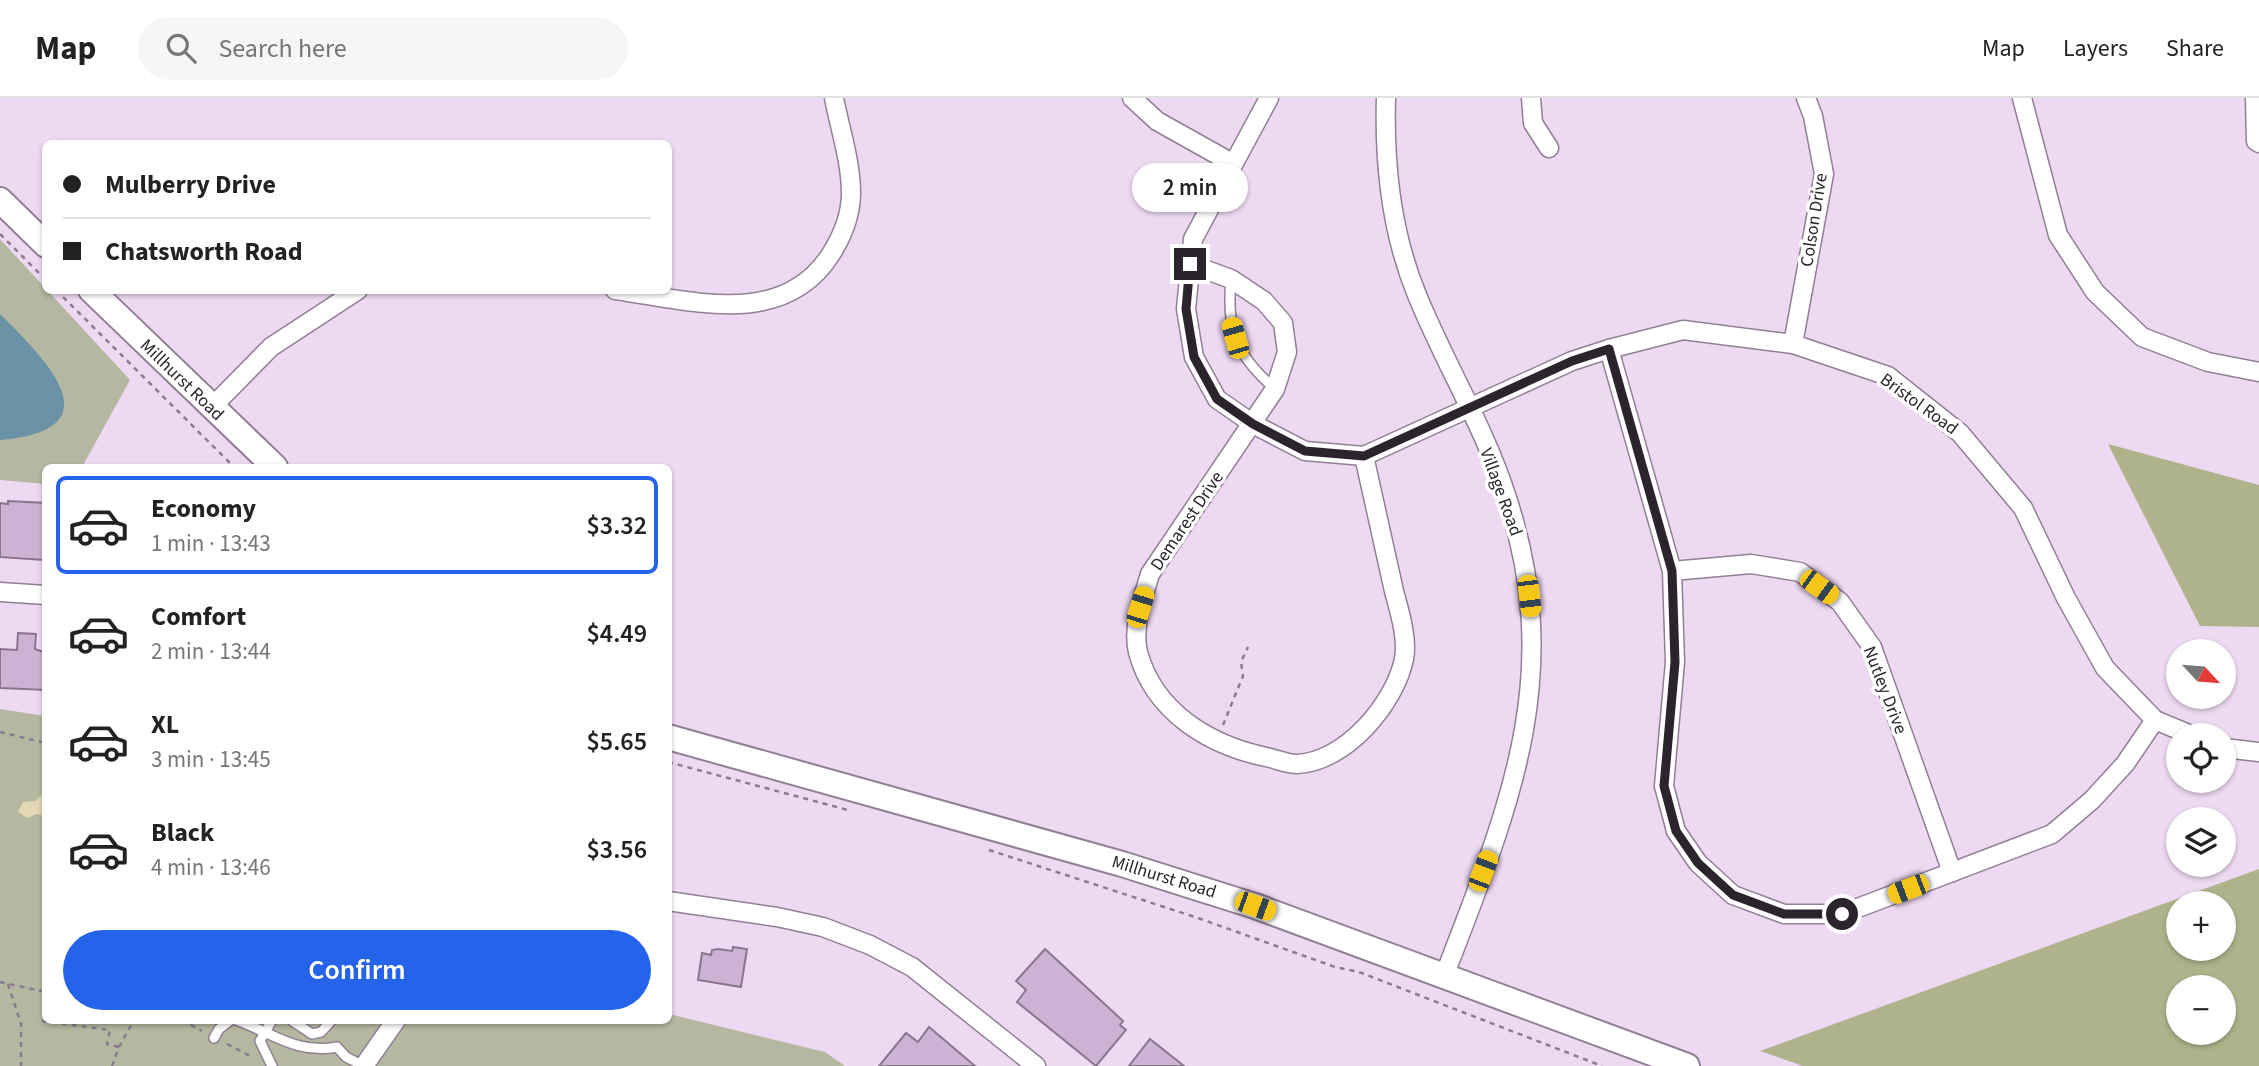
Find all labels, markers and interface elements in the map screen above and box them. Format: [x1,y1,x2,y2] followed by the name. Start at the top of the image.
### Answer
[138,17,628,80] search box
[35,25,96,72] text: Map
[162,29,200,67] icon: search
[218,30,347,67] text: Search here
[1982,31,2025,66] text: Map
[2063,31,2128,66] text: Layers
[2166,31,2224,66] text: Share
[1132,162,1248,212] callout: 2 min
[105,166,276,203] text: Mulberry Drive
[1163,171,1217,204] text: 2 min
[1794,171,1834,269] street label: Colson Drive
[105,233,303,270] text: Chatsworth Road
[1174,248,1206,280] route end
[1220,315,1251,361] car
[134,334,230,426] street label: Millhurst Road
[1875,367,1963,441] street label: Bristol Road
[1474,445,1528,539] street label: Village Road
[1145,466,1230,576] street label: Demarest Drive
[151,490,256,527] text: Economy
[67,494,130,557] icon: car
[586,507,647,544] text: $3.32
[151,527,271,560] text: 1 min · 13:43
[1796,566,1843,608] car
[1517,574,1542,618] car
[1124,584,1157,630] car
[151,598,246,635] text: Comfort
[67,602,130,665] icon: car
[586,615,647,652] text: $4.49
[151,635,271,668] text: 2 min · 13:44
[2166,639,2236,709] north arrow
[2166,639,2236,1045] map controls
[1857,643,1913,738] street label: Nutley Drive
[151,706,179,743] text: XL
[67,710,130,773] icon: car
[586,723,647,760] text: $5.65
[2166,723,2236,793] button: locate
[151,743,271,776] text: 3 min · 13:45
[2166,807,2236,877] button: layers
[151,814,214,851] text: Black
[67,818,130,881] icon: car
[586,831,647,868] text: $3.56
[1466,848,1501,894] car
[1109,849,1219,905] street label: Millhurst Road
[151,851,271,884] text: 4 min · 13:46
[1885,872,1932,906] car
[1232,889,1279,923] car
[2166,891,2236,961] button: +
[1826,898,1858,930] route start
[63,930,651,1010] button: Confirm
[2166,975,2236,1045] button: −

